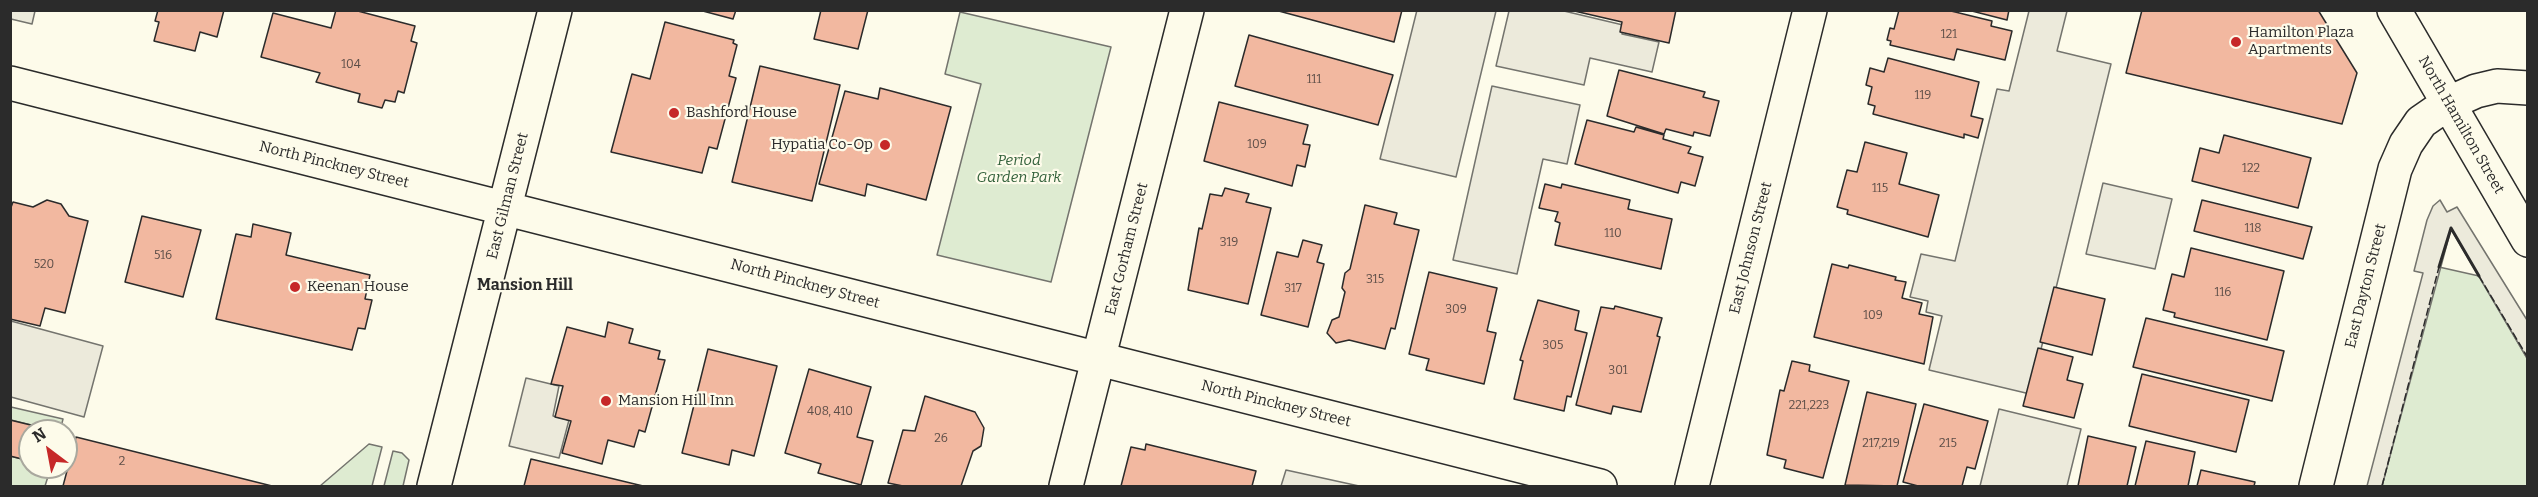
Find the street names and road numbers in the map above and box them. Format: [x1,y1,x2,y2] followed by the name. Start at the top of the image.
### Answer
[2414,53,2508,197] street label: North Hamilton Street
[484,131,532,261] street label: East Gilman Street
[257,138,411,192] street label: North Pinckney Street
[1726,180,1776,316] street label: East Johnson Street
[1102,181,1152,317] street label: East Gorham Street
[2342,222,2390,350] street label: East Dayton Street
[728,255,882,313] street label: North Pinckney Street
[1199,377,1353,431] street label: North Pinckney Street

